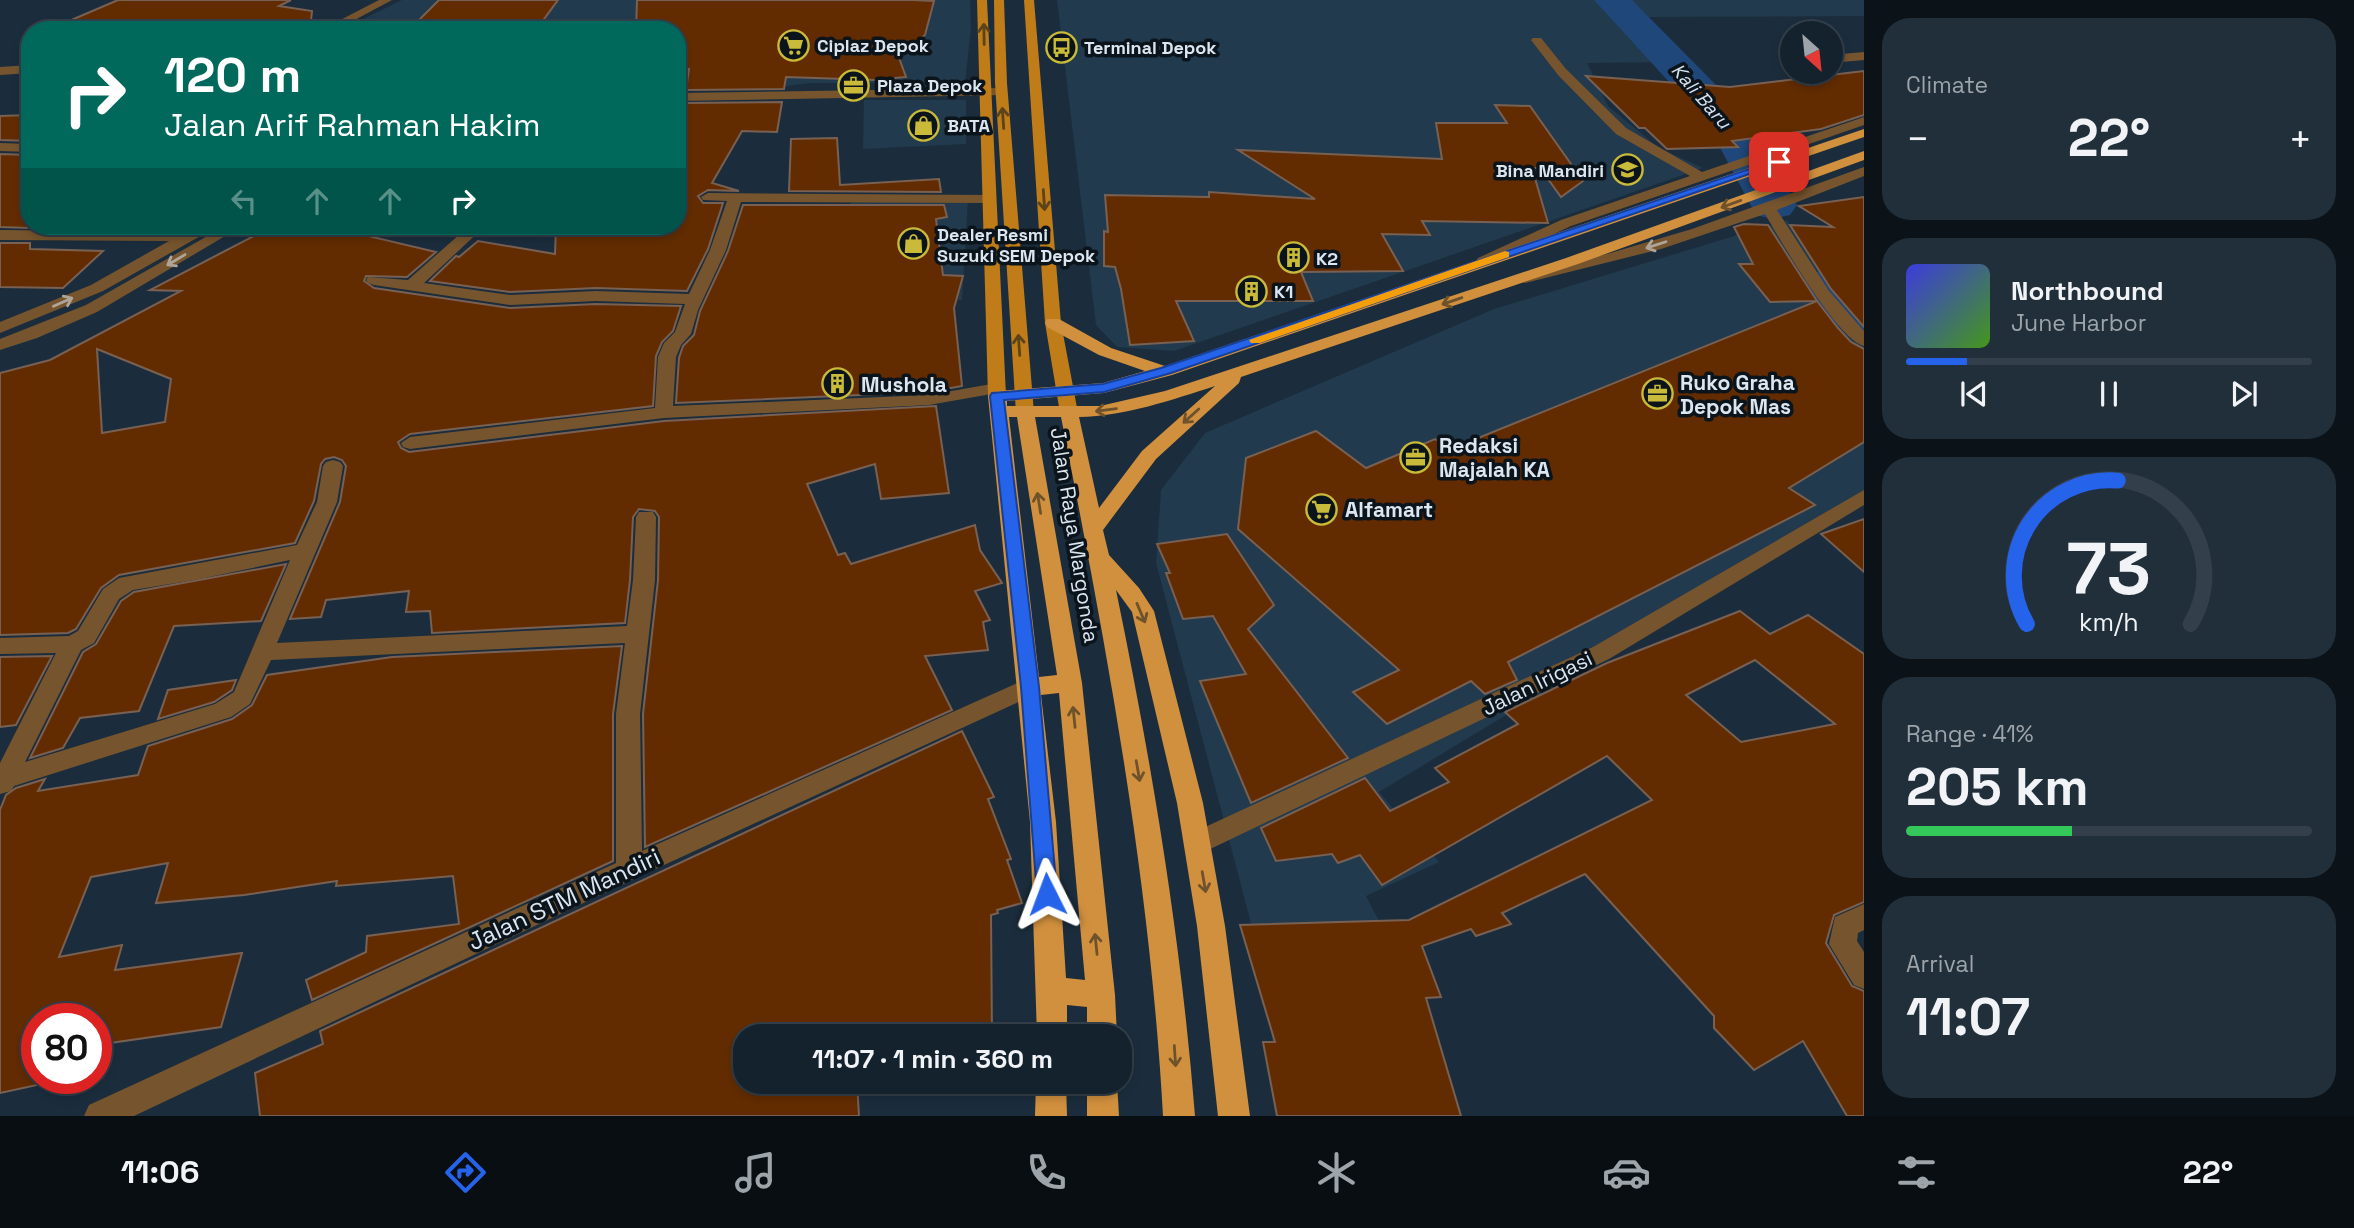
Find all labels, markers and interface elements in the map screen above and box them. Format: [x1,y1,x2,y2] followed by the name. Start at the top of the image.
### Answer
[1780,21,1843,84] north arrow
[1780,21,1843,84] map controls
[977,23,991,46] one-way arrow
[777,28,811,62] supermarket icon: Ciplaz Depok
[1044,30,1078,64] bus stop icon: Terminal Depok
[817,34,929,57] place label: Ciplaz Depok
[1084,36,1216,59] place label: Terminal Depok
[164,44,301,106] text: 120 m
[49,49,140,140] icon: right
[1666,58,1737,135] water label: Kali Baru
[837,68,871,102] office icon: Plaza Depok
[1906,70,1988,100] text: Climate
[877,74,982,97] place label: Plaza Depok
[164,105,541,145] text: Jalan Arif Rahman Hakim
[2068,105,2150,171] text: 22°
[996,107,1009,130] one-way arrow
[907,108,941,142] shop icon: BATA
[947,114,991,137] place label: BATA
[1906,115,1930,163] text: −
[2288,115,2312,163] text: +
[1749,132,1809,192] pin
[1760,143,1798,181] icon: arrive
[1610,153,1644,187] school or university icon: Bina Mandiri
[1496,159,1604,182] place label: Bina Mandiri
[225,182,263,220] icon: left
[298,182,336,220] icon: ahead
[371,182,409,220] icon: ahead
[444,182,482,220] icon: right
[1038,188,1051,211] one-way arrow
[1720,199,1742,211] one-way arrow
[937,223,1095,267] place label: Dealer Resmi Suzuki SEM Depok
[897,227,931,261] shop icon: Dealer Resmi Suzuki SEM Depok
[1645,240,1667,253] one-way arrow
[1276,241,1310,275] building icon: K2
[1316,247,1338,270] place label: K2
[167,254,187,268] one-way arrow
[1234,274,1268,308] building icon: K1
[2011,274,2164,308] text: Northbound
[1274,280,1293,303] place label: K1
[52,295,73,308] one-way arrow
[1441,296,1463,308] one-way arrow
[2011,308,2146,338] text: June Harbor
[1012,334,1025,357] one-way arrow
[821,367,855,401] building icon: Mushola
[1680,369,1795,420] place label: Ruko Graha Depok Mas
[861,371,947,398] place label: Mushola
[1955,375,1993,413] icon: previous
[2090,375,2128,413] icon: pause
[2225,375,2263,413] icon: next
[1640,377,1674,411] office icon: Ruko Graha Depok Mas
[1095,404,1118,417] one-way arrow
[1182,408,1200,424] one-way arrow
[1045,425,1105,645] street label: Jalan Raya Margonda
[1439,432,1550,483] place label: Redaksi Majalah KA
[1399,440,1433,474] office icon: Redaksi Majalah KA
[1032,492,1045,515] one-way arrow
[1305,492,1339,526] supermarket icon: Alfamart
[1345,496,1433,523] place label: Alfamart
[2067,522,2151,615] text: 73
[1136,602,1149,623] one-way arrow
[2079,606,2139,638] text: km/h
[1477,645,1597,721] street label: Jalan Irigasi
[1067,706,1080,729] one-way arrow
[1906,719,2034,749] text: Range · 41%
[1906,754,2089,820] text: 205 km
[1132,759,1145,782] one-way arrow
[463,841,665,957] street label: Jalan STM Mandiri
[1010,857,1084,931] position arrow
[1197,870,1211,893] one-way arrow
[1089,933,1102,955] one-way arrow
[1906,949,1974,979] text: Arrival
[1906,984,2030,1050] text: 11:07
[21,1003,112,1094] speed limit sign: 80
[812,1042,1053,1076] text: 11:07 · 1 min · 360 m
[1169,1044,1182,1066] one-way arrow
[441,1148,490,1197] icon: directions
[731,1148,780,1197] icon: music
[1022,1148,1071,1197] icon: phone
[1312,1148,1361,1197] icon: climate
[1602,1148,1651,1197] icon: car
[1892,1148,1941,1197] icon: filters
[121,1152,200,1192] text: 11:06
[2183,1152,2233,1192] text: 22°

